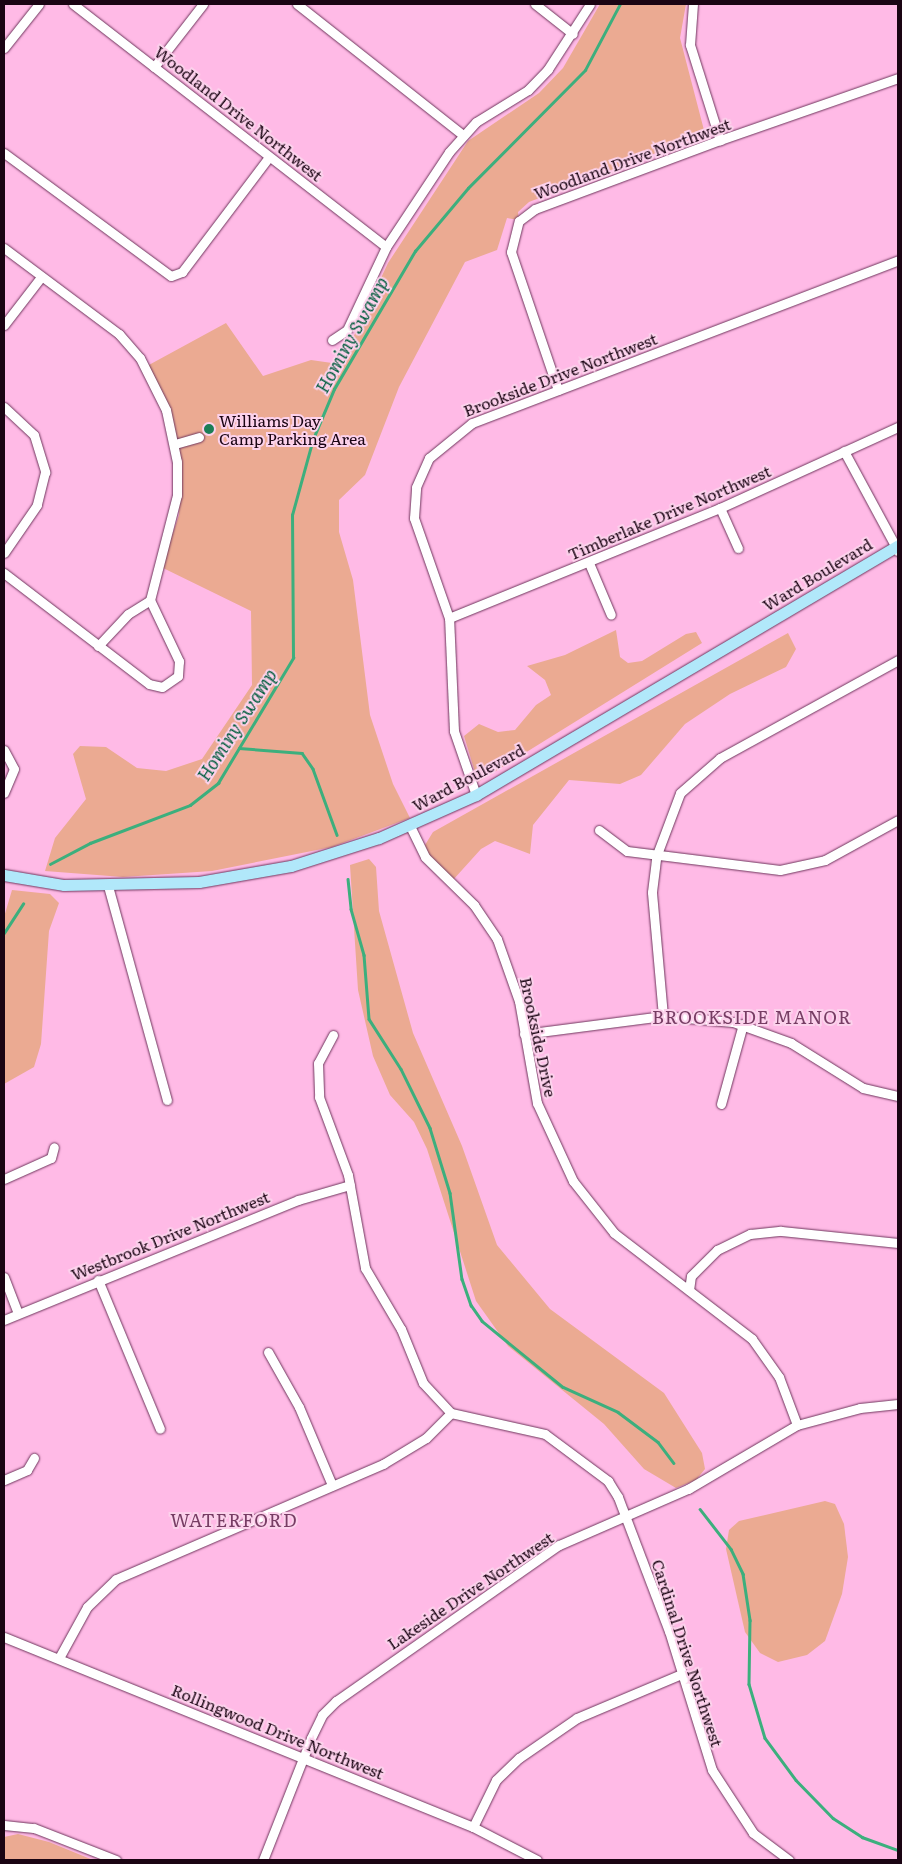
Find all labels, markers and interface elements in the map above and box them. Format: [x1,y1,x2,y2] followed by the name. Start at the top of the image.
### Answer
[151,41,327,185] street label: Woodland Drive Northwest
[531,113,733,203] street label: Woodland Drive Northwest
[311,273,393,397] water label: Hominy Swamp
[460,328,660,420] street label: Brookside Drive Northwest
[219,410,366,448] place label: Williams Day Camp Parking Area
[203,423,215,435] marker: Williams Day Camp Parking Area
[565,461,773,563] street label: Timberlake Drive Northwest
[759,534,875,614] street label: Ward Boulevard
[193,665,281,785] water label: Hominy Swamp
[409,739,527,815] street label: Ward Boulevard
[517,975,561,1099] street label: Brookside Drive
[650,1006,854,1028] district label: BROOKSIDE MANOR
[68,1186,272,1284] street label: Westbrook Drive Northwest
[169,1509,299,1531] district label: WATERFORD
[383,1527,557,1653] street label: Lakeside Drive Northwest
[649,1557,727,1749] street label: Cardinal Drive Northwest
[169,1680,387,1782] street label: Rollingwood Drive Northwest

